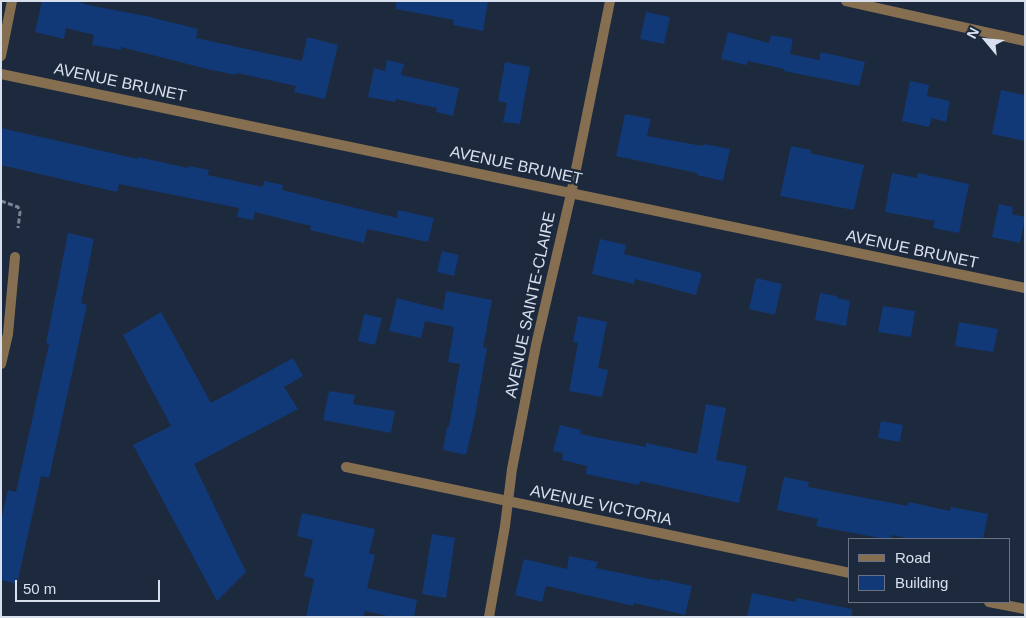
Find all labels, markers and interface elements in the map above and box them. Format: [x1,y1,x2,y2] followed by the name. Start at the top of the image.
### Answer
[961,15,1011,65] north arrow
[963,25,982,41] text: N
[52,60,188,106] street label: AVENUE BRUNET
[448,143,584,189] street label: AVENUE BRUNET
[502,210,560,400] street label: AVENUE SAINTE-CLAIRE
[844,227,980,273] street label: AVENUE BRUNET
[528,482,674,530] street label: AVENUE VICTORIA
[848,538,1011,603] legend
[895,549,931,566] text: Road
[18,570,162,602] scale bar
[895,574,948,591] text: Building
[23,580,56,597] text: 50 m

